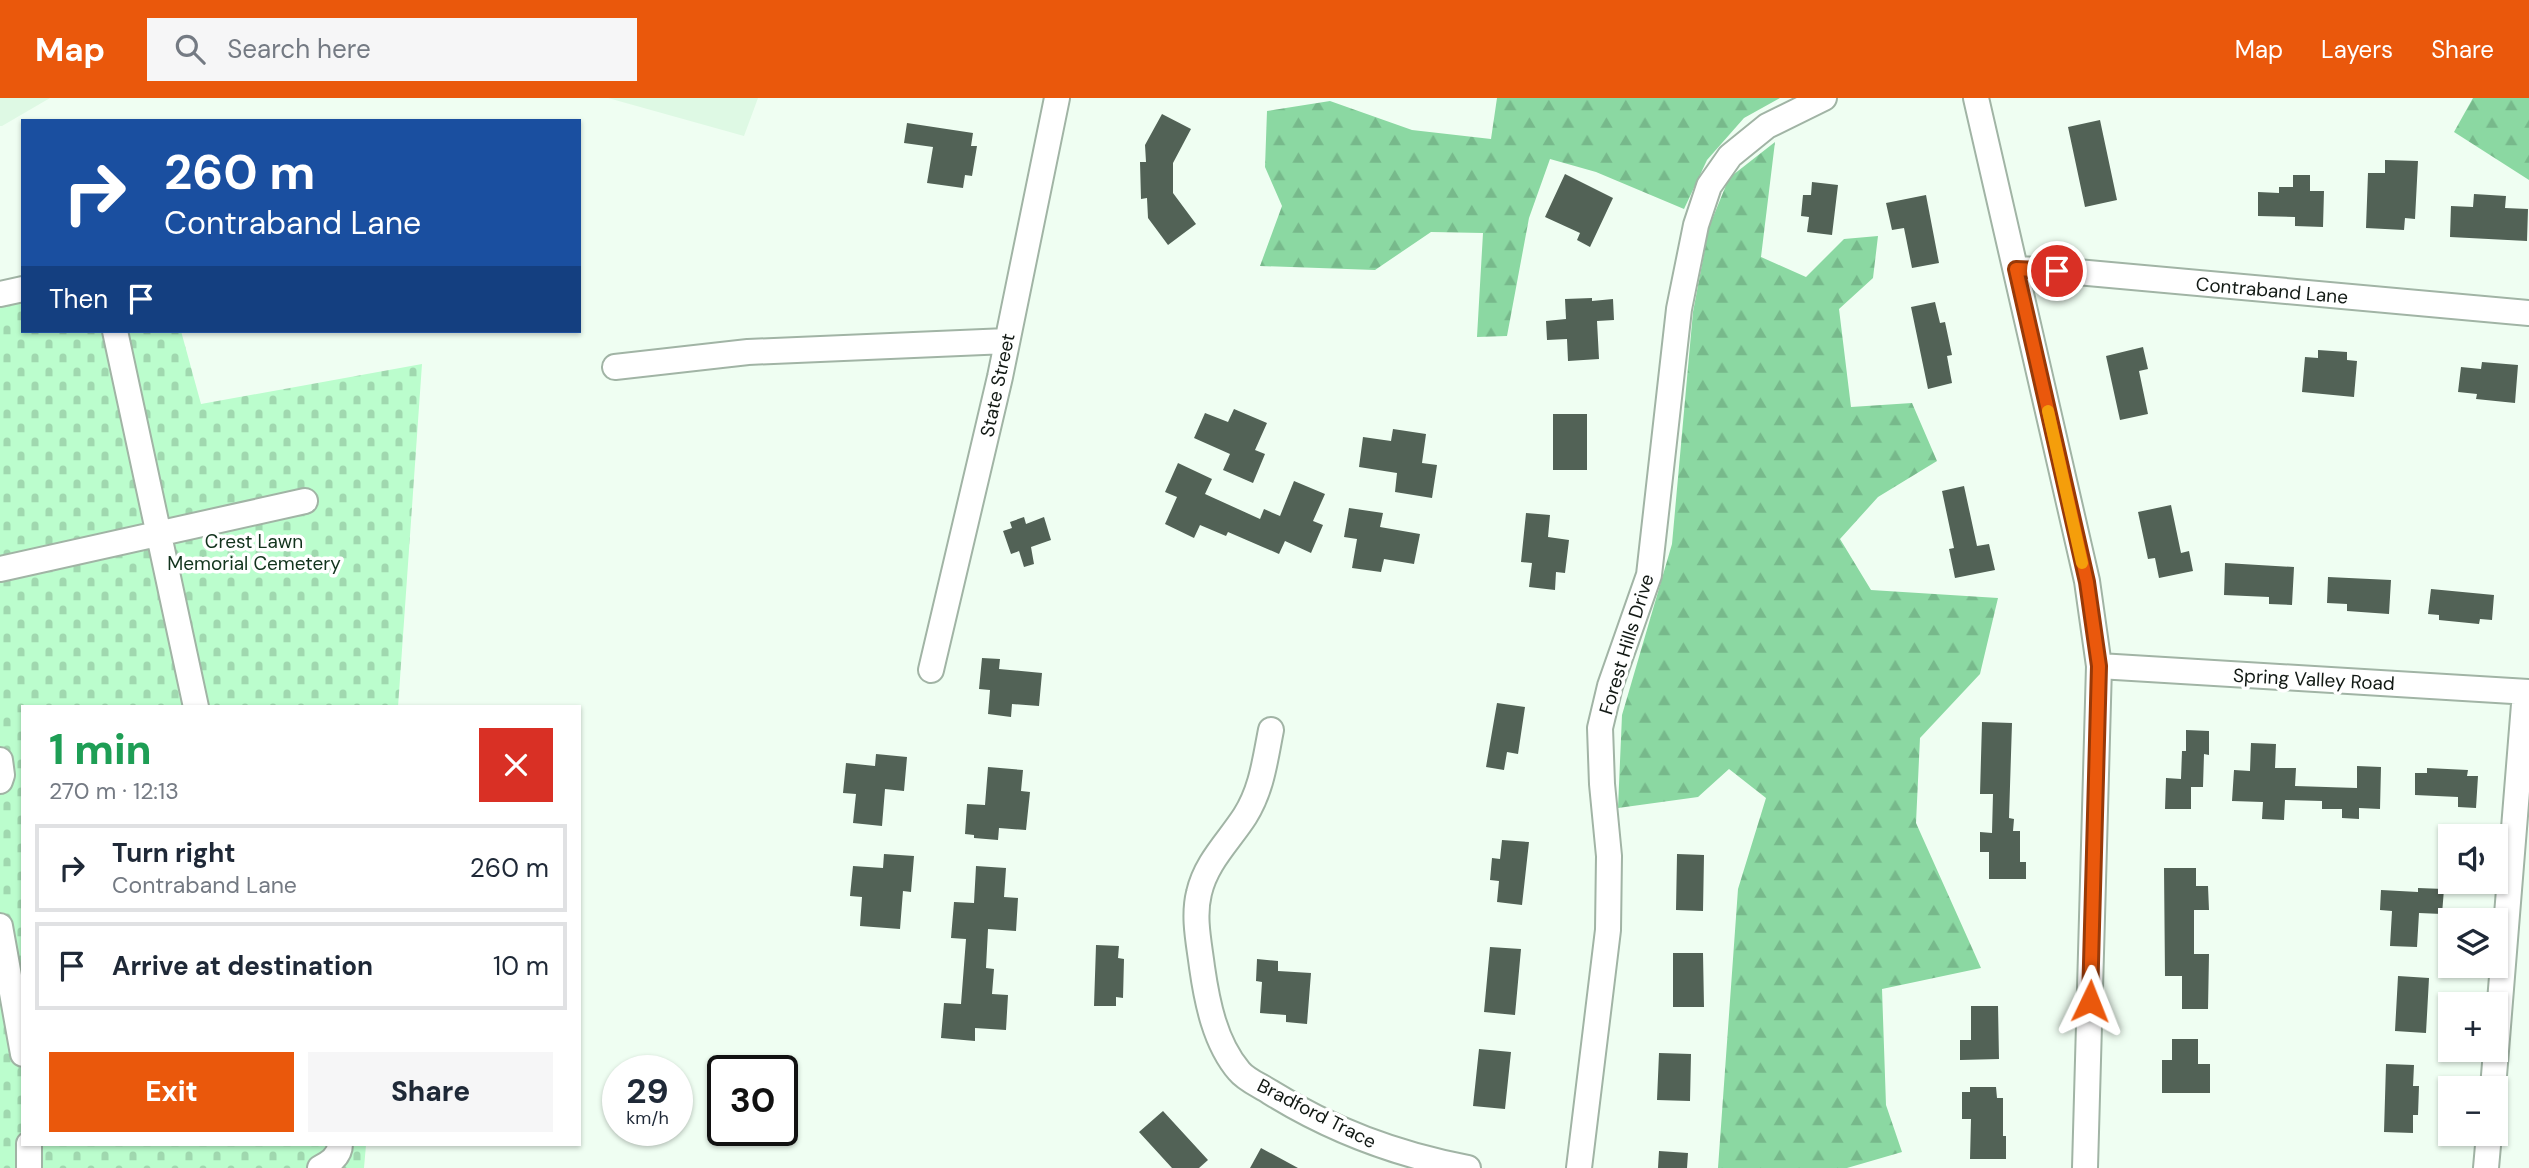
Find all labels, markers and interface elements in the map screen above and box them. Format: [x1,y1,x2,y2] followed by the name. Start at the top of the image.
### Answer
[147,18,637,81] search box
[35,28,105,71] text: Map
[171,30,209,68] icon: search
[227,32,371,66] text: Search here
[2235,34,2283,65] text: Map
[2321,34,2393,65] text: Layers
[2431,34,2494,65] text: Share
[164,140,315,204] text: 260 m
[49,147,140,238] icon: right
[164,202,421,244] text: Contraband Lane
[2027,241,2087,301] pin
[2038,252,2076,290] icon: arrive
[2195,271,2349,310] street label: Contraband Lane
[122,280,160,318] icon: arrive
[49,282,108,316] text: Then
[974,331,1021,439] street label: State Street
[167,529,341,576] park label: Crest Lawn Memorial Cemetery
[1593,571,1660,717] street label: Forest Hills Drive
[2233,663,2395,696] street label: Spring Valley Road
[49,722,152,777] text: 1 min
[479,728,553,802] button: close
[49,776,179,806] text: 270 m · 12:13
[2438,824,2508,1146] map controls
[2438,824,2508,894] button: sound
[112,836,236,870] text: Turn right
[53,849,91,887] icon: right
[470,851,549,885] text: 260 m
[112,870,297,900] text: Contraband Lane
[2438,908,2508,978] button: layers
[53,947,91,985] icon: arrive
[112,949,373,983] text: Arrive at destination
[493,949,549,983] text: 10 m
[2053,964,2127,1038] position arrow
[2438,992,2508,1062] button: +
[49,1052,294,1132] button: Exit
[308,1052,553,1132] button: Share
[707,1055,798,1146] speed limit sign: 30
[626,1068,669,1114] text: 29
[1253,1073,1381,1154] street label: Bradford Trace
[2438,1076,2508,1146] button: −
[626,1106,669,1130] text: km/h

